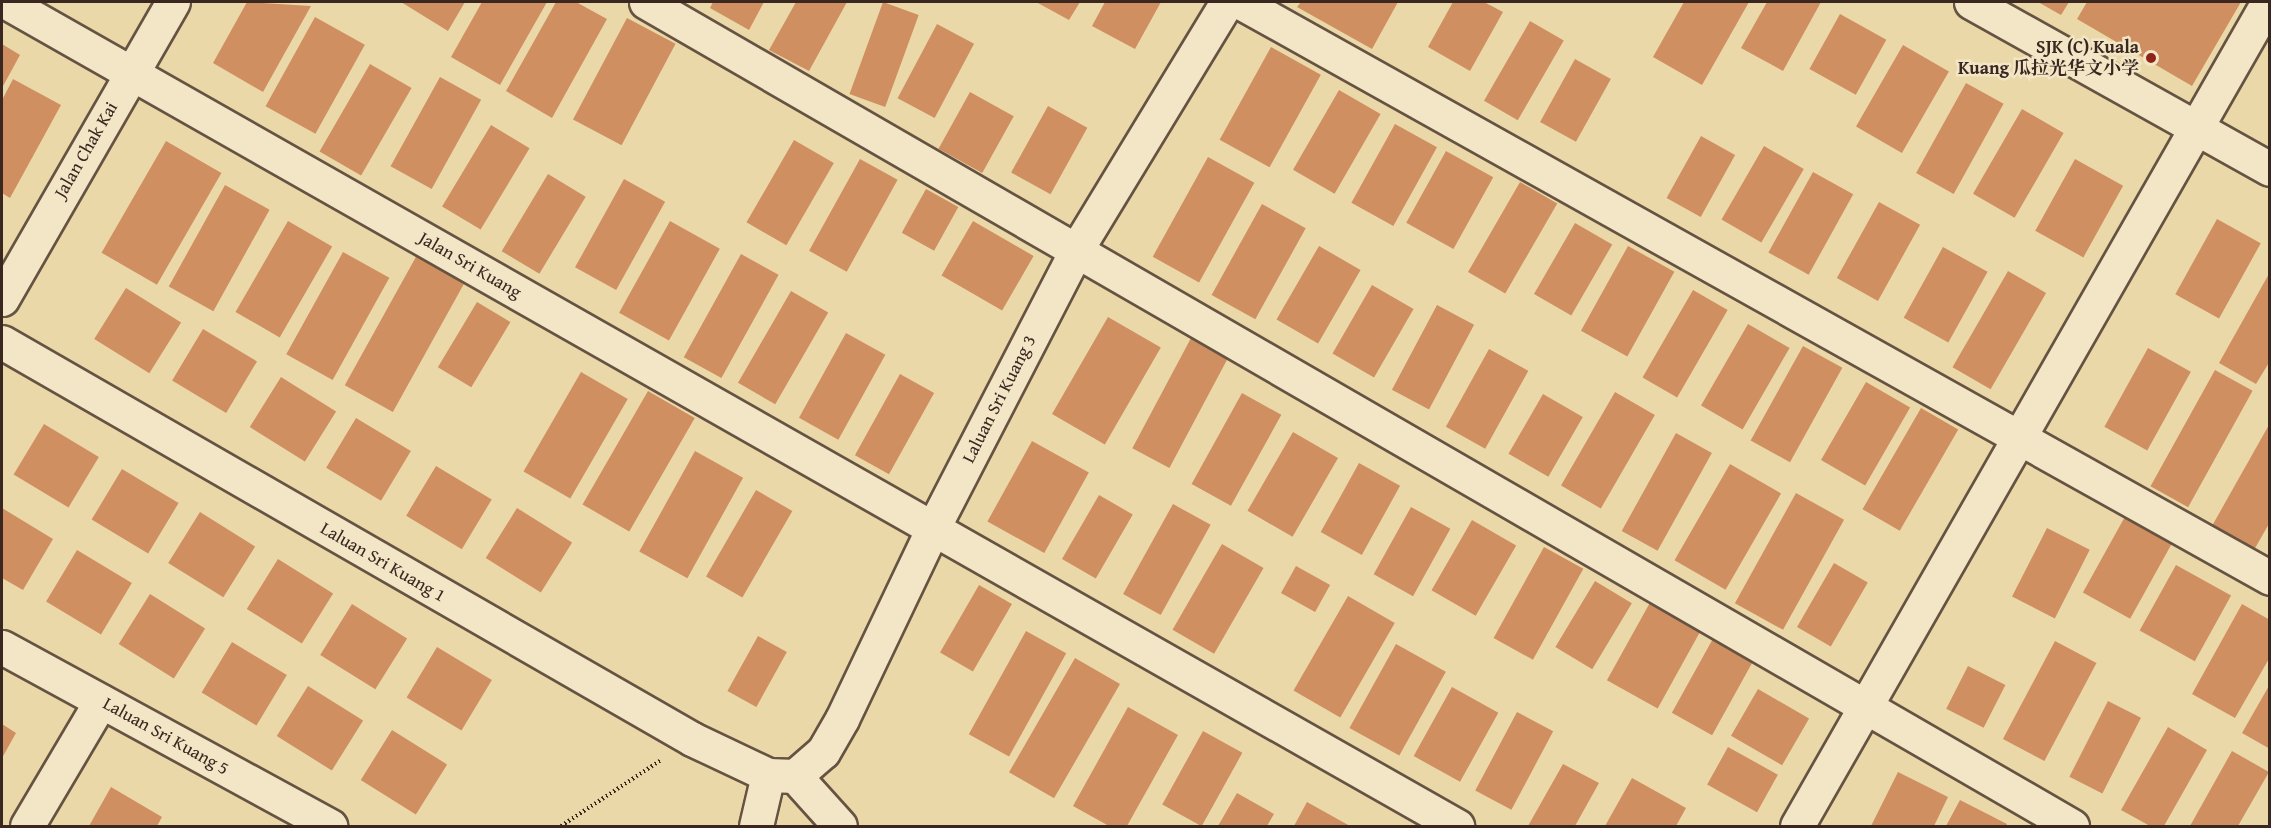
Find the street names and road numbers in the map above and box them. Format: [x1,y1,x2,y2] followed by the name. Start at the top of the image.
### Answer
[50,98,122,202] street label: Jalan Chak Kai
[415,227,525,303] street label: Jalan Sri Kuang
[957,332,1041,466] street label: Laluan Sri Kuang 3
[317,518,449,606] street label: Laluan Sri Kuang 1
[99,693,233,779] street label: Laluan Sri Kuang 5

